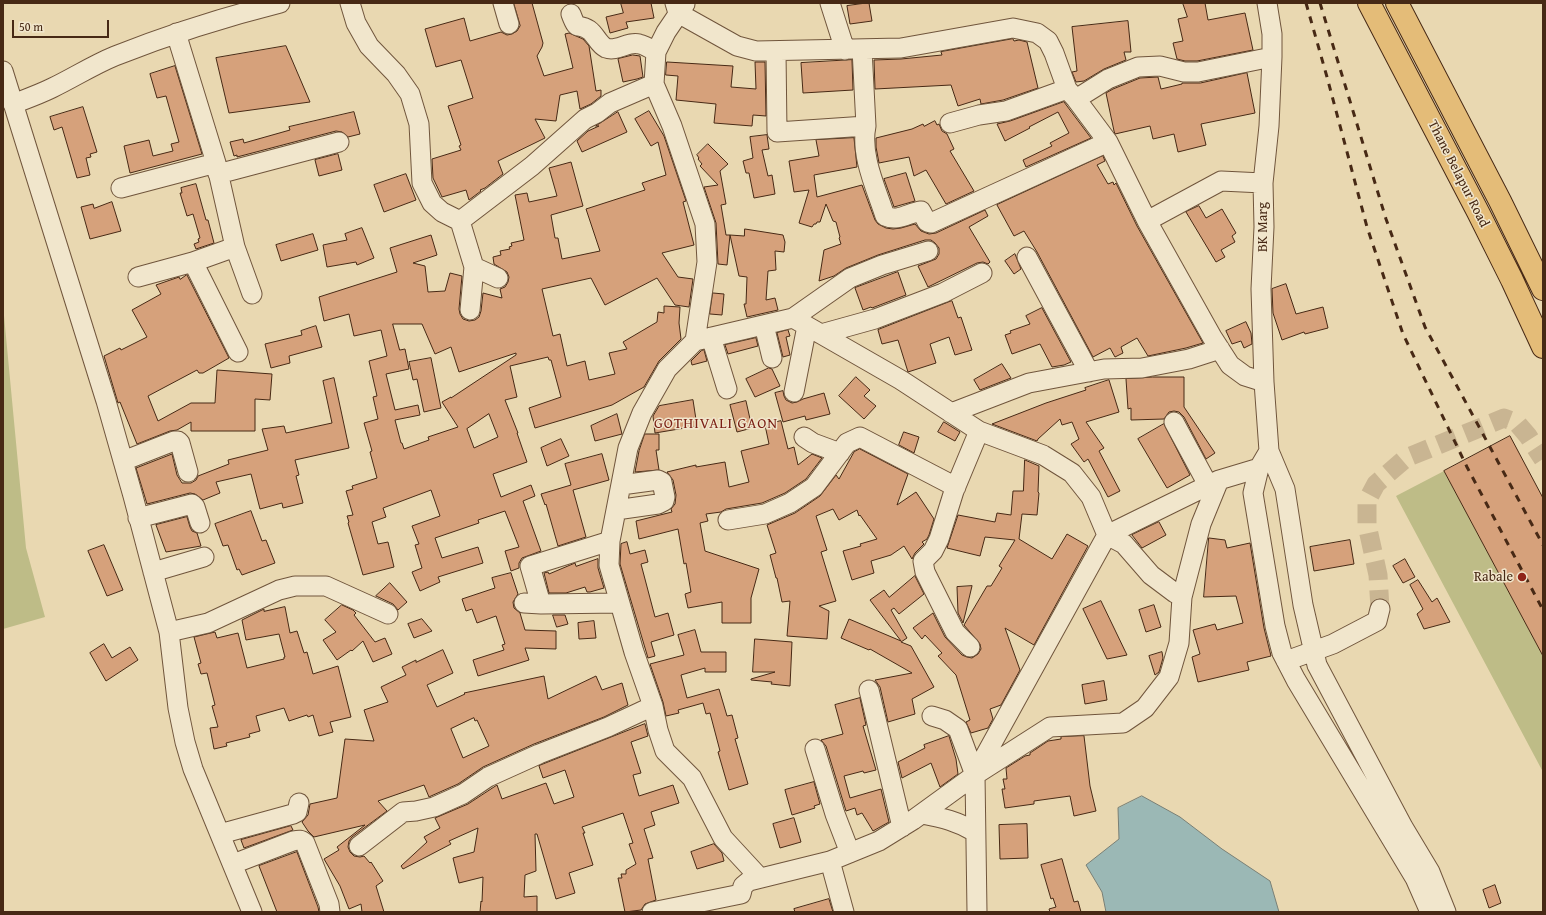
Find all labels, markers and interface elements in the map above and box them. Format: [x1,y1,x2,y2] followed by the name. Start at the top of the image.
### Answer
[14,12,111,38] scale bar
[19,18,43,35] text: 50 m
[1424,118,1492,230] street label: Thane Belapur Road
[1255,202,1271,252] street label: BK Marg
[654,415,778,433] district label: GOTHIVALI GAON
[1474,569,1513,585] place label: Rabale
[1516,571,1528,583] marker: Rabale

